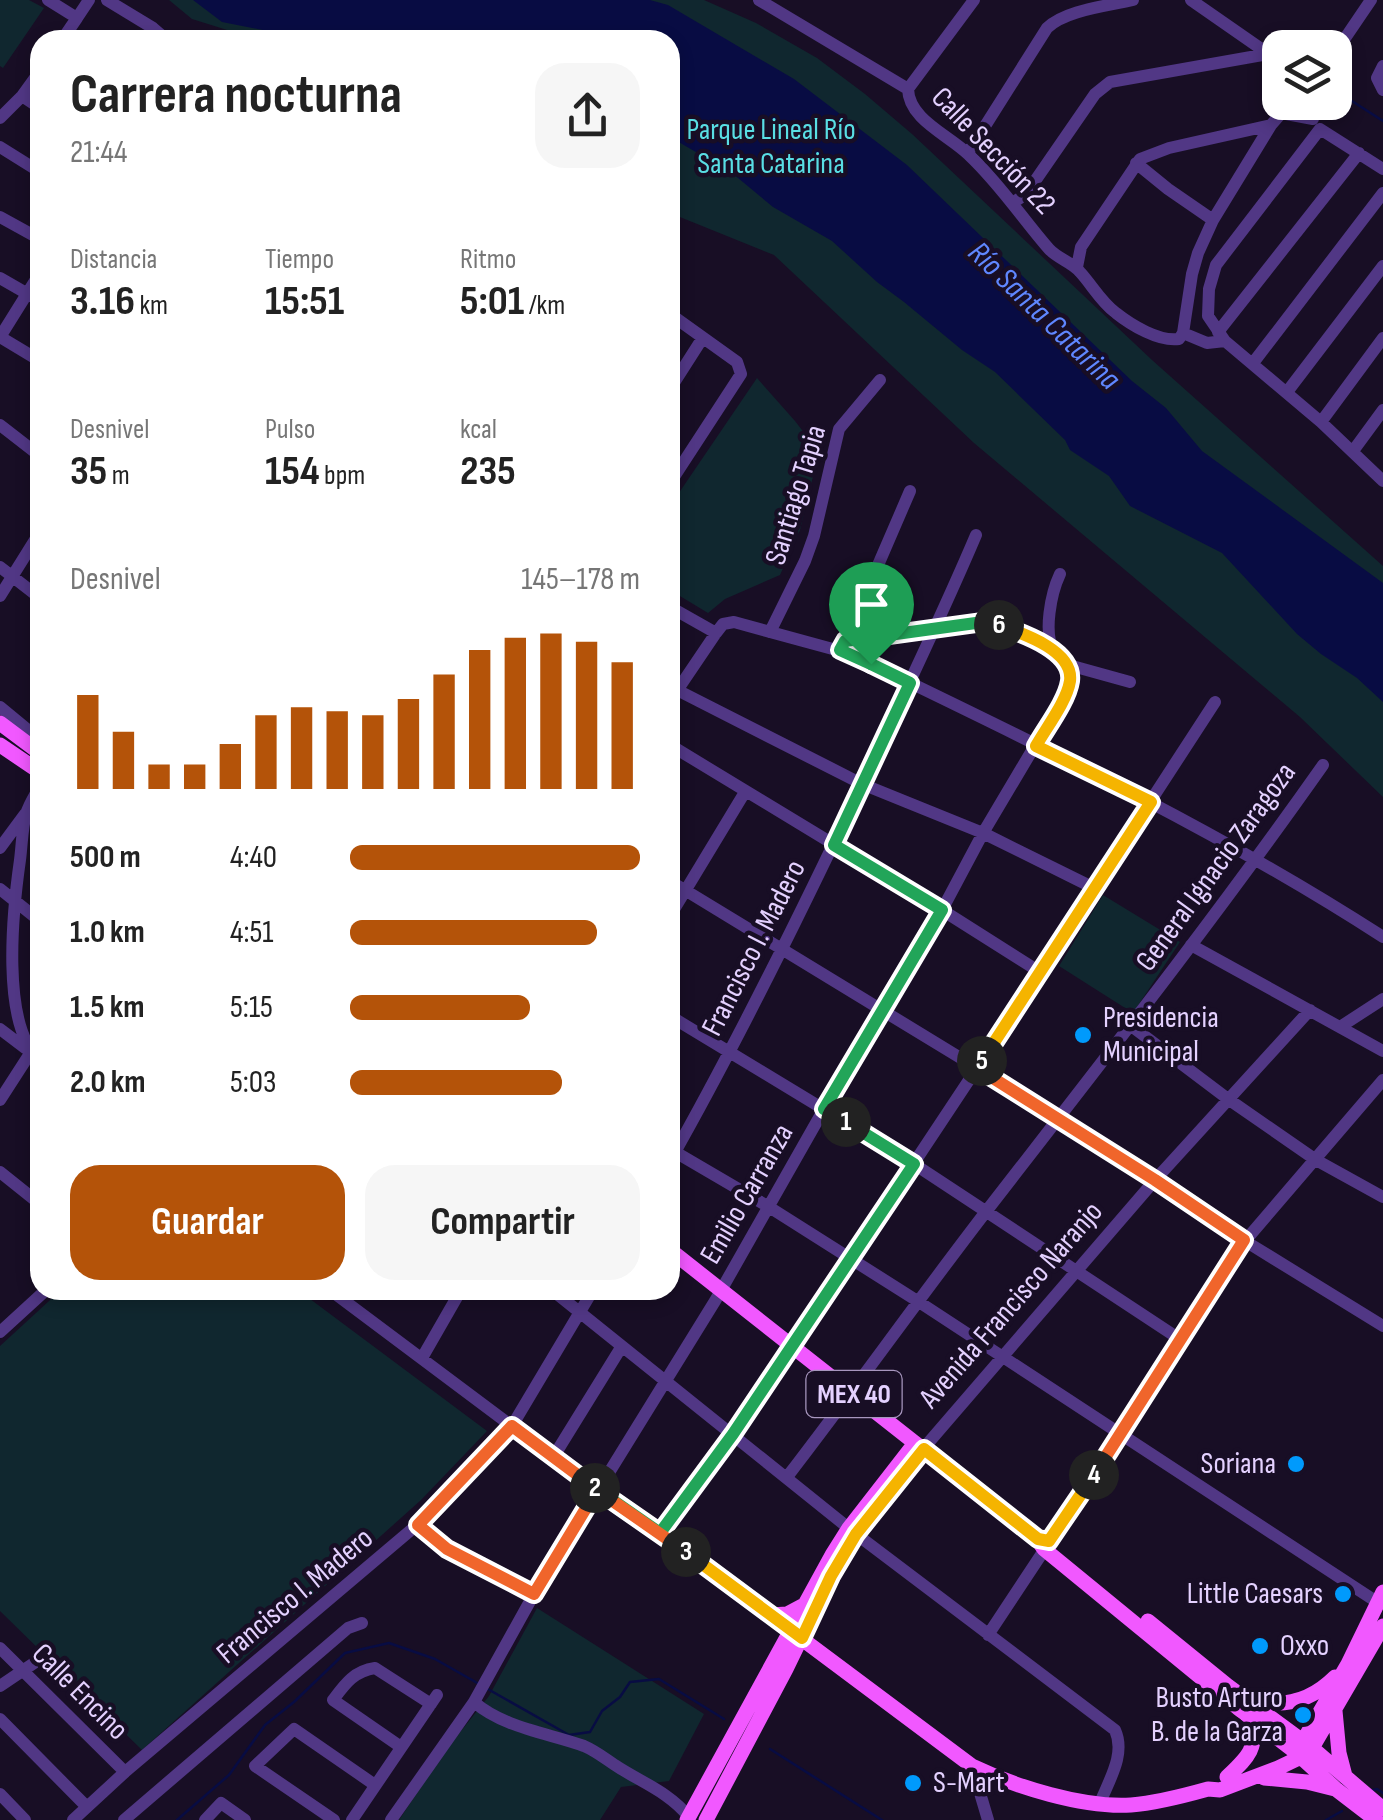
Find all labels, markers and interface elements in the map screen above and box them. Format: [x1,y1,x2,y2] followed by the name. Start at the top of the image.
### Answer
[1262,30,1352,120] map controls
[1262,30,1352,120] button: layers
[70,62,402,129] text: Carrera nocturna
[535,63,640,168] button: share
[924,80,1062,222] street label: Calle Sección 22
[686,112,856,182] park label: Parque Lineal Río Santa Catarina
[70,133,127,172] text: 21:44
[960,234,1128,398] water label: Río Santa Catarina
[70,243,157,276] text: Distancia
[265,243,334,276] text: Tiempo
[460,243,516,276] text: Ritmo
[70,276,135,327] text: 3.16
[265,276,344,327] text: 15:51
[460,276,524,327] text: 5:01
[135,289,168,322] text: km
[524,289,565,322] text: /km
[70,413,149,446] text: Desnivel
[265,413,315,446] text: Pulso
[460,413,497,446] text: kcal
[758,421,834,569] street label: Santiago Tapia
[70,446,107,497] text: 35
[265,446,320,497] text: 154
[460,446,516,497] text: 235
[107,459,130,492] text: m
[320,459,365,492] text: bpm
[70,560,161,599] text: Desnivel
[521,560,640,599] text: 145–178 m
[829,562,914,665] pin
[844,577,899,632] icon: arrive
[974,600,1024,650] pin: 6
[992,608,1006,641] text: 6
[1128,756,1304,978] street label: General Ignacio Zaragoza
[70,838,141,877] text: 500 m
[230,838,277,877] text: 4:40
[694,854,814,1042] street label: Francisco I. Madero
[70,913,145,952] text: 1.0 km
[230,913,273,952] text: 4:51
[70,988,144,1027] text: 1.5 km
[230,988,273,1027] text: 5:15
[1103,1000,1219,1070] place label: Presidencia Municipal
[1072,1024,1094,1046] marker: Presidencia Municipal
[957,1036,1007,1086] pin: 5
[976,1044,988,1077] text: 5
[70,1063,146,1102] text: 2.0 km
[230,1063,277,1102] text: 5:03
[821,1097,871,1147] pin: 1
[841,1105,851,1138] text: 1
[693,1118,801,1270] street label: Emilio Carranza
[70,1165,345,1280] button: Guardar
[365,1165,640,1280] button: Compartir
[911,1194,1110,1416] street label: Avenida Francisco Naranjo
[806,1371,902,1417] road number: MEX 40
[1201,1446,1276,1482] place label: Soriana
[1069,1450,1119,1500] pin: 4
[1285,1453,1307,1475] marker: Soriana
[1087,1458,1101,1491] text: 4
[570,1463,620,1513] pin: 2
[589,1471,601,1504] text: 2
[210,1520,380,1672] street label: Francisco I. Madero
[661,1527,711,1577] pin: 3
[680,1535,692,1568] text: 3
[1187,1576,1323,1612] place label: Little Caesars
[1332,1583,1354,1605] marker: Little Caesars
[1280,1628,1329,1664] place label: Oxxo
[1249,1635,1271,1657] marker: Oxxo
[24,1636,136,1748] street label: Calle Encino
[1151,1680,1283,1750] place label: Busto Arturo B. de la Garza
[1292,1704,1314,1726] marker: Busto Arturo B. de la Garza
[933,1765,1005,1801] place label: S-Mart
[902,1772,924,1794] marker: S-Mart

